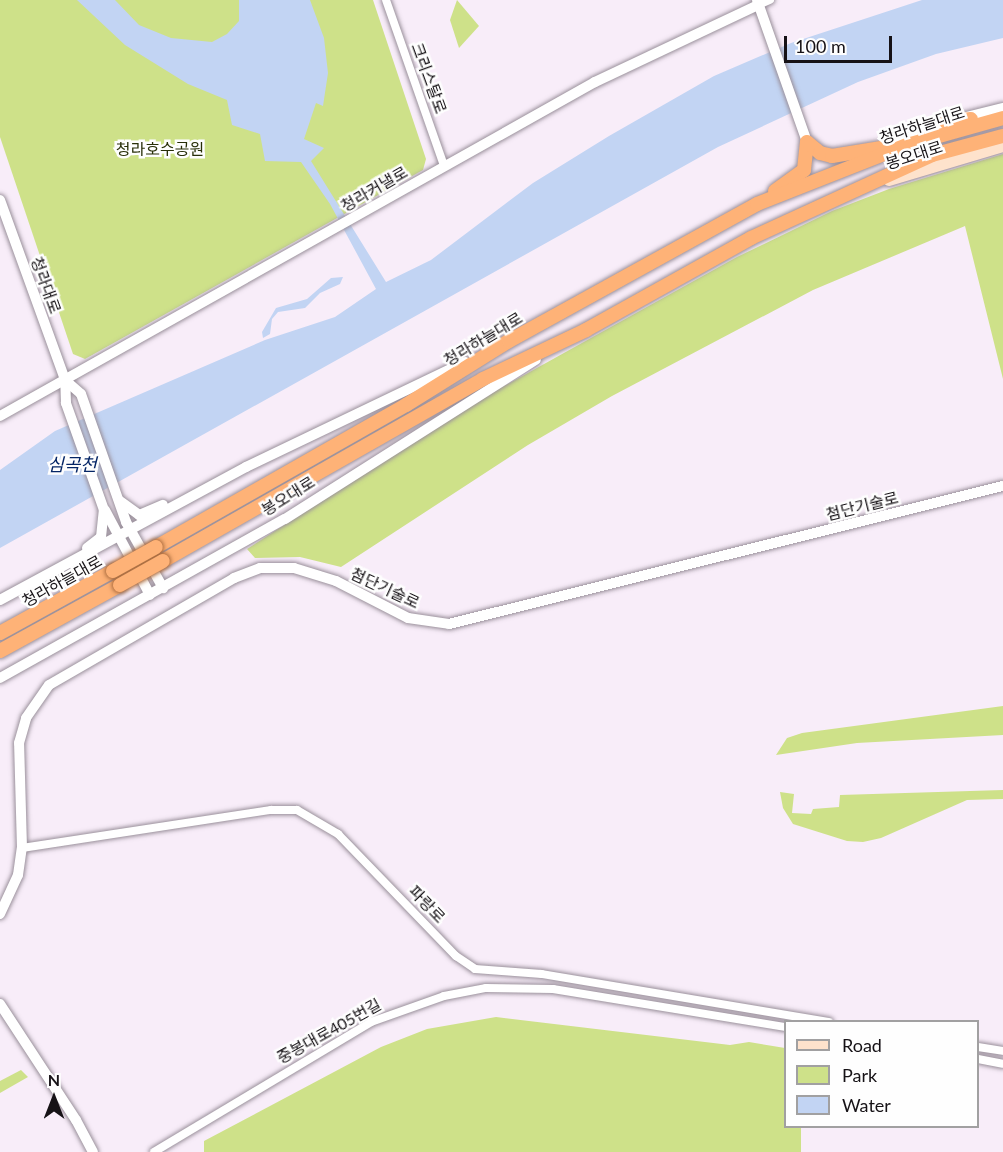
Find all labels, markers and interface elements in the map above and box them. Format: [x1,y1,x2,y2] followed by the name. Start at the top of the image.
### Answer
[787,24,895,62] scale bar
[795,35,846,57] text: 100 m
[407,40,451,116] street label: 크리스탈로
[877,102,967,148] street label: 청라하늘대로
[883,137,945,173] street label: 봉오대로
[116,139,204,159] park label: 청라호수공원
[337,162,411,216] street label: 청라커낼로
[27,254,65,316] street label: 청라대로
[440,308,526,370] street label: 청라하늘대로
[47,453,97,475] water label: 심곡천
[258,472,318,520] street label: 봉오대로
[824,488,900,524] street label: 첨단기술로
[19,551,105,611] street label: 청라하늘대로
[348,564,422,612] street label: 첨단기술로
[405,881,449,927] street label: 파랑로
[274,994,384,1068] street label: 중봉대로405번길
[784,1020,979,1128] legend
[842,1034,882,1056] text: Road
[842,1064,877,1086] text: Park
[24,1068,84,1128] north arrow
[48,1070,60,1089] text: N
[842,1094,891,1116] text: Water

